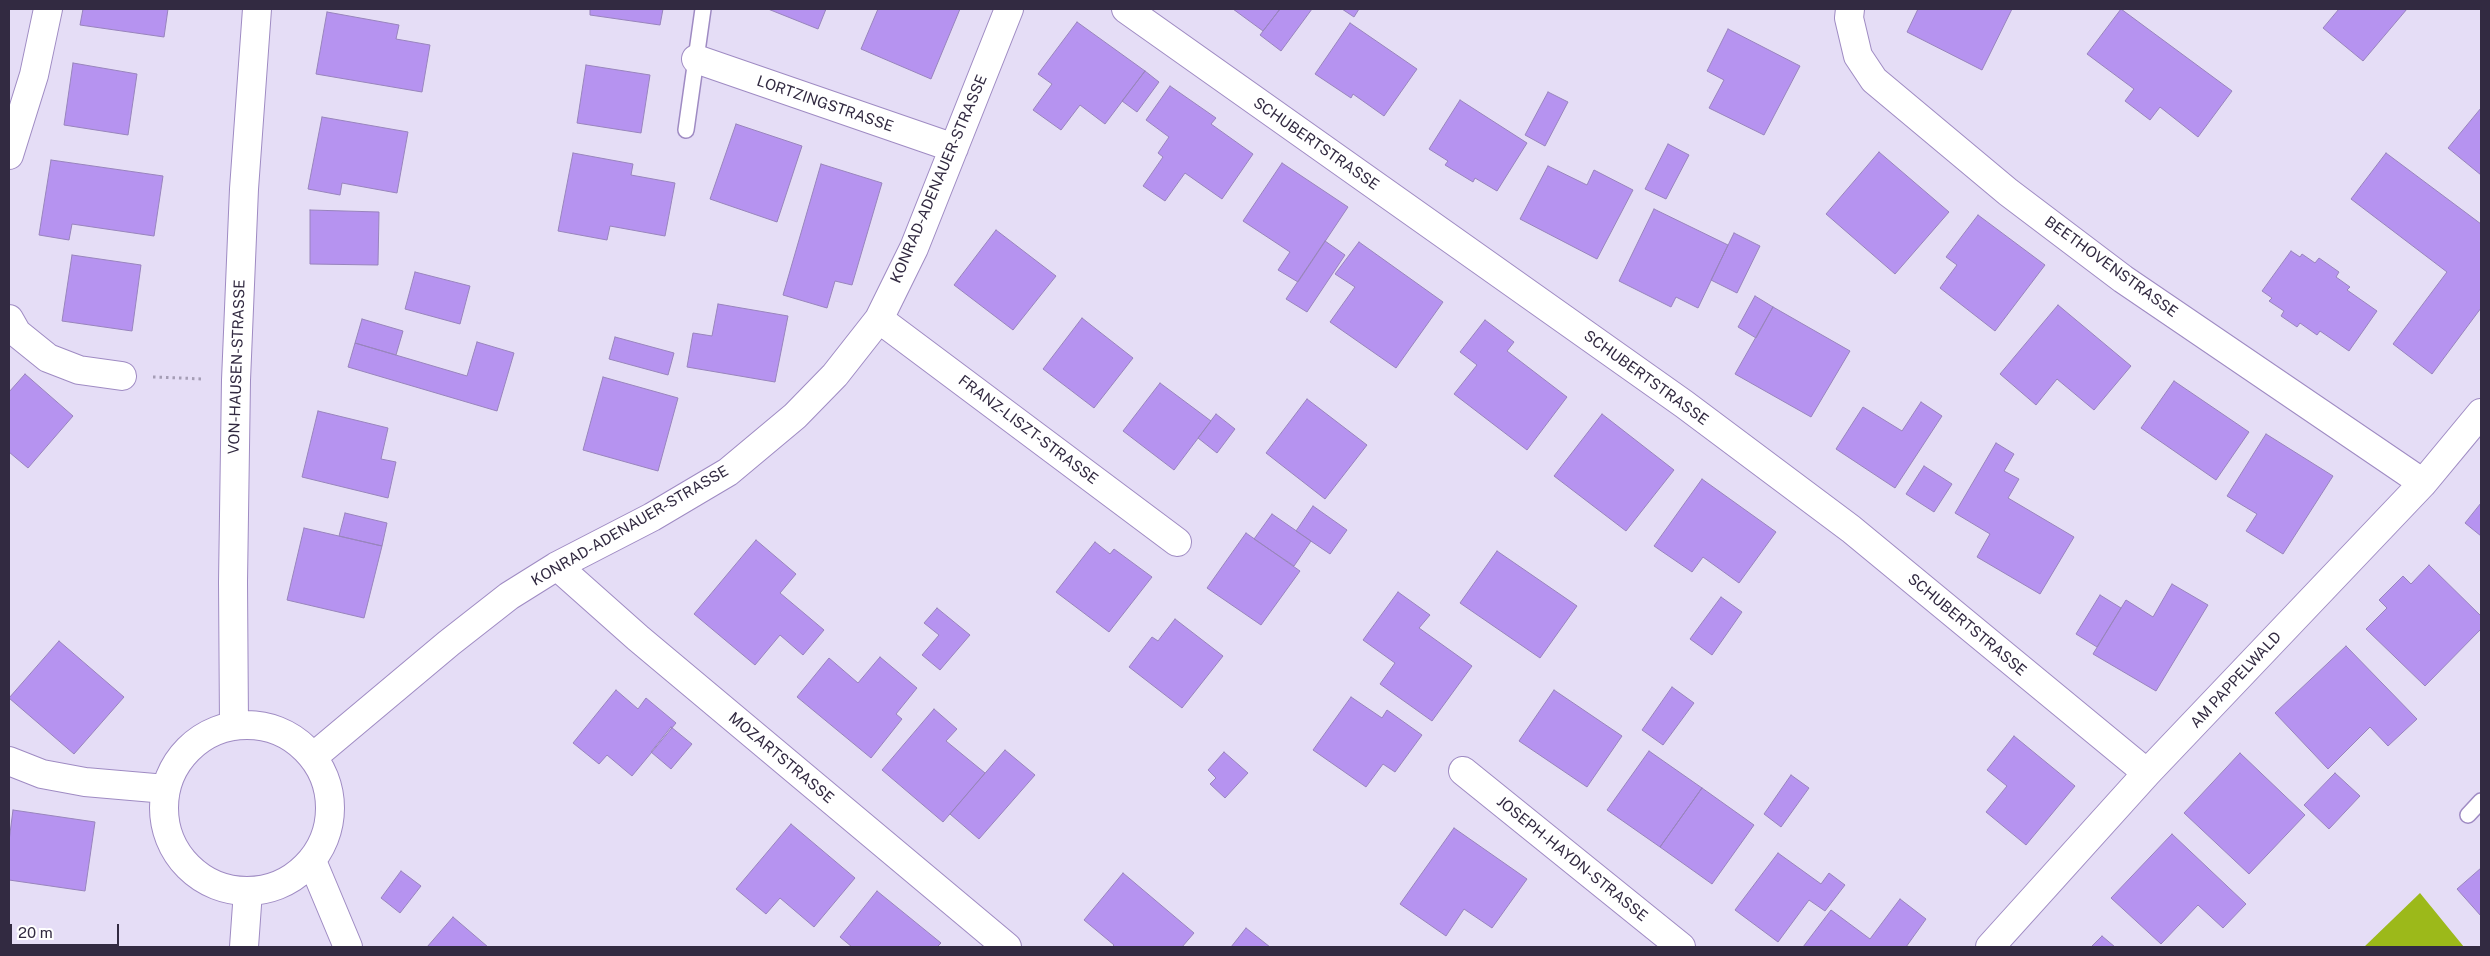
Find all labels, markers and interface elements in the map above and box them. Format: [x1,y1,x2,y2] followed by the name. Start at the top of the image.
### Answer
[754,72,896,136] street label: LORTZINGSTRASSE
[887,72,991,286] street label: KONRAD-ADENAUER-STRASSE
[1250,94,1382,194] street label: SCHUBERTSTRASSE
[2041,213,2181,321] street label: BEETHOVENSTRASSE
[225,279,249,455] street label: VON-HAUSEN-STRASSE
[1580,327,1712,429] street label: SCHUBERTSTRASSE
[955,372,1101,488] street label: FRANZ-LISZT-STRASSE
[528,462,732,590] street label: KONRAD-ADENAUER-STRASSE
[1904,570,2030,680] street label: SCHUBERTSTRASSE
[2187,628,2285,732] street label: AM PAPPELWALD
[725,709,837,807] street label: MOZARTSTRASSE
[1493,793,1651,925] street label: JOSEPH-HAYDN-STRASSE
[12,914,121,946] scale bar
[18,924,53,941] text: 20 m

